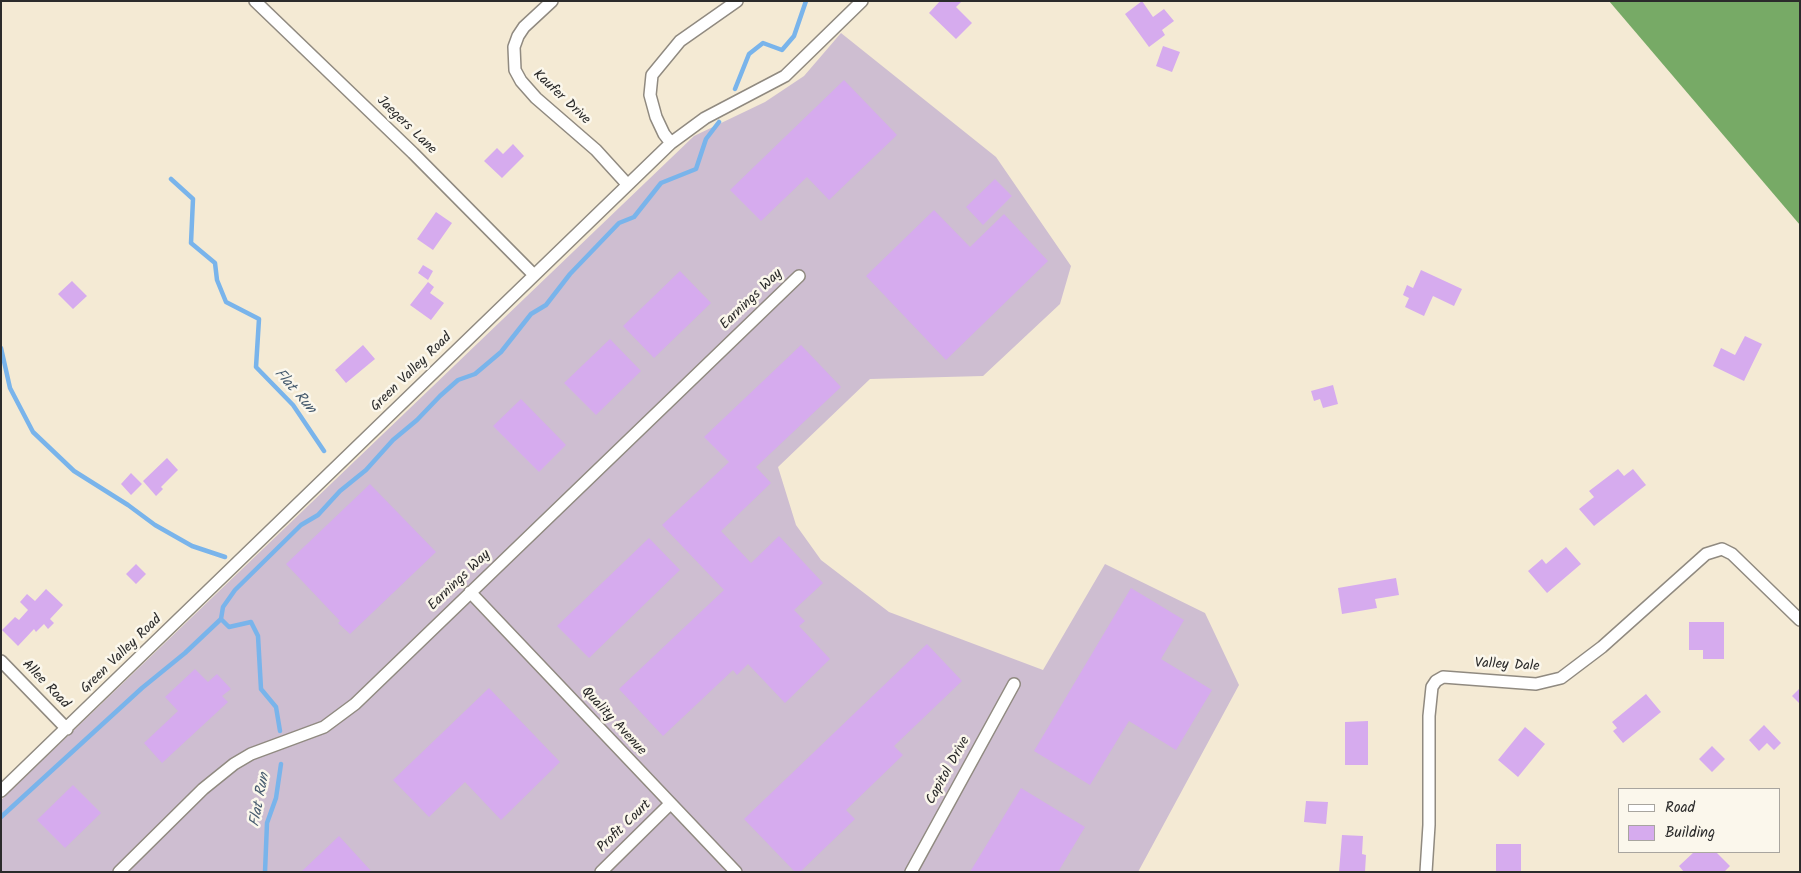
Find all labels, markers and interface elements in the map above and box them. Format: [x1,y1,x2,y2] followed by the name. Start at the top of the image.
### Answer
[529,67,593,129] street label: Kaufer Drive
[373,93,439,159] street label: Jaegers Lane
[717,266,787,334] street label: Earnings Way
[368,330,456,416] street label: Green Valley Road
[269,366,319,418] water label: Flat Run
[425,547,495,615] street label: Earnings Way
[78,612,166,698] street label: Green Valley Road
[1474,656,1540,676] street label: Valley Dale
[18,657,72,713] street label: Allee Road
[577,684,649,760] street label: Quality Avenue
[923,734,975,808] street label: Capitol Drive
[247,772,275,828] water label: Flat Run
[1618,788,1781,853] legend
[1665,796,1695,820] text: Road
[595,797,655,857] street label: Profit Court
[1665,821,1715,845] text: Building

